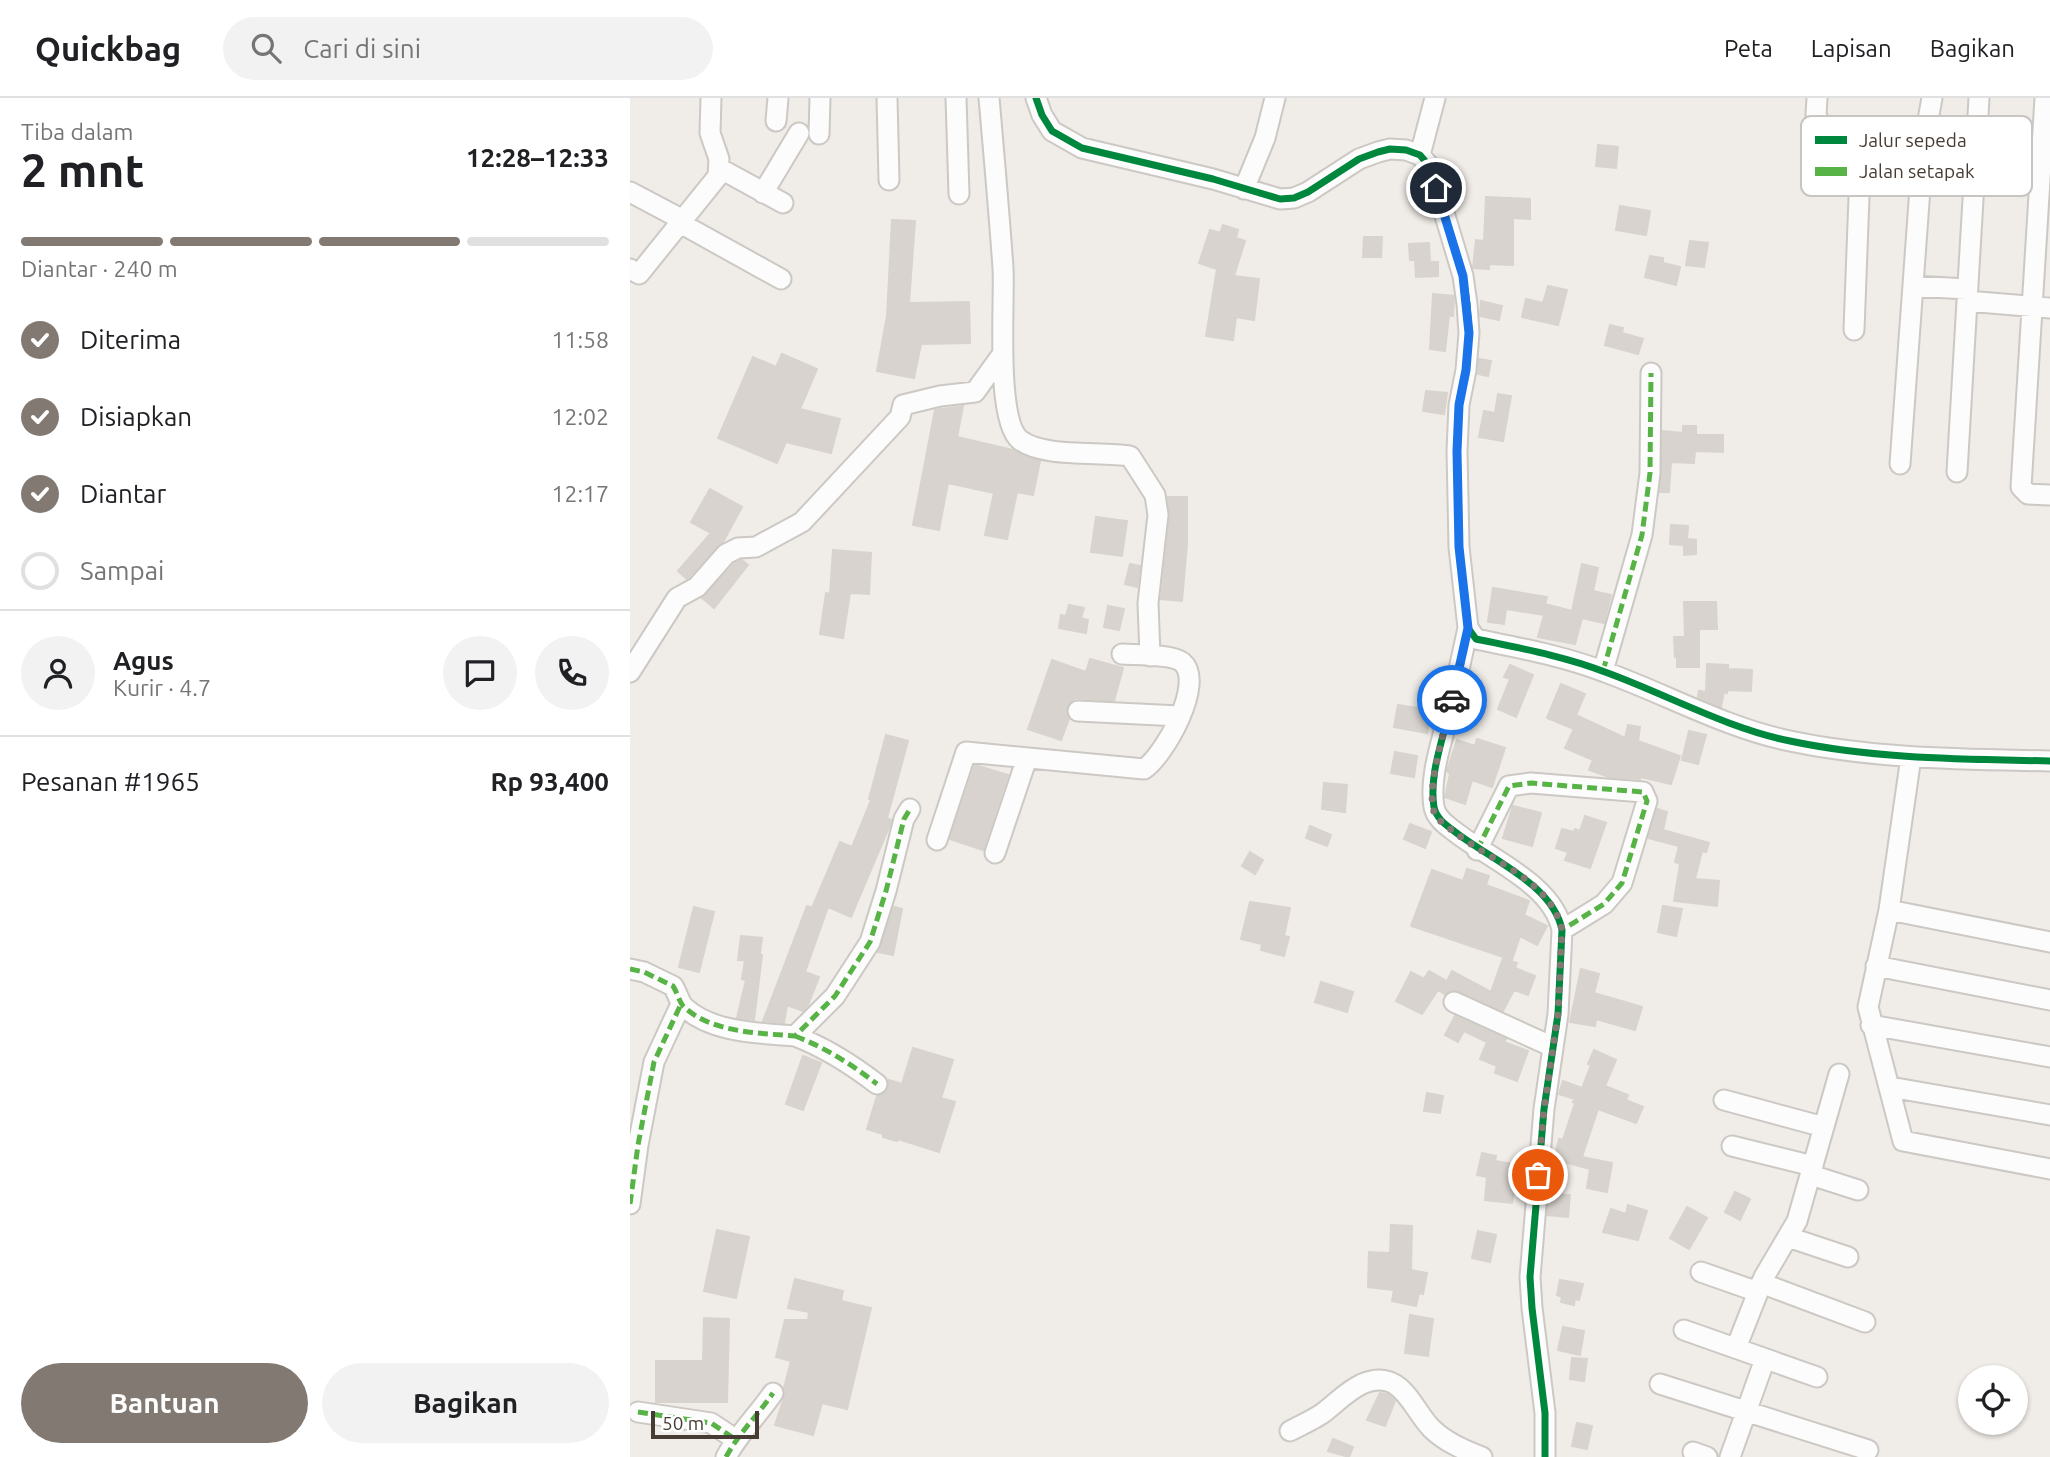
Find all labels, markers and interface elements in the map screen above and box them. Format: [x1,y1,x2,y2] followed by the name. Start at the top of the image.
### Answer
[223,17,713,80] search box
[247,29,285,67] icon: search
[35,30,181,67] text: Quickbag
[303,34,421,63] text: Cari di sini
[1724,35,1773,62] text: Peta
[1811,35,1892,62] text: Lapisan
[1930,35,2015,62] text: Bagikan
[1801,116,2032,196] legend
[21,119,133,144] text: Tiba dalam
[1859,129,1967,151] text: Jalur sepeda
[466,143,609,172] text: 12:28–12:33
[21,144,144,196] text: 2 mnt
[1406,158,1466,218] pin
[1859,160,1975,182] text: Jalan setapak
[1417,169,1455,207] icon: home
[21,256,178,281] text: Diantar · 240 m
[21,321,59,359] icon: check
[80,325,181,354] text: Diterima
[551,327,609,352] text: 11:58
[21,398,59,436] icon: check
[80,402,192,431] text: Disiapkan
[551,404,609,429] text: 12:02
[21,475,59,513] icon: check
[80,479,166,508] text: Diantar
[551,481,609,506] text: 12:17
[80,556,164,585] text: Sampai
[21,636,95,710] button: person
[443,636,517,710] button: chat
[535,636,609,710] button: phone
[113,646,174,675] text: Agus
[1417,665,1487,735] courier
[113,675,211,700] text: Kurir · 4.7
[1433,681,1471,719] icon: car
[21,767,200,796] text: Pesanan #1965
[490,767,609,796] text: Rp 93,400
[1508,1145,1568,1205] pin
[1519,1156,1557,1194] icon: bag
[21,1363,308,1443] button: Bantuan
[322,1363,609,1443] button: Bagikan
[1958,1365,2028,1435] map controls
[1958,1365,2028,1435] button: locate
[651,1408,760,1440] scale bar
[662,1412,704,1434] text: 50 m

